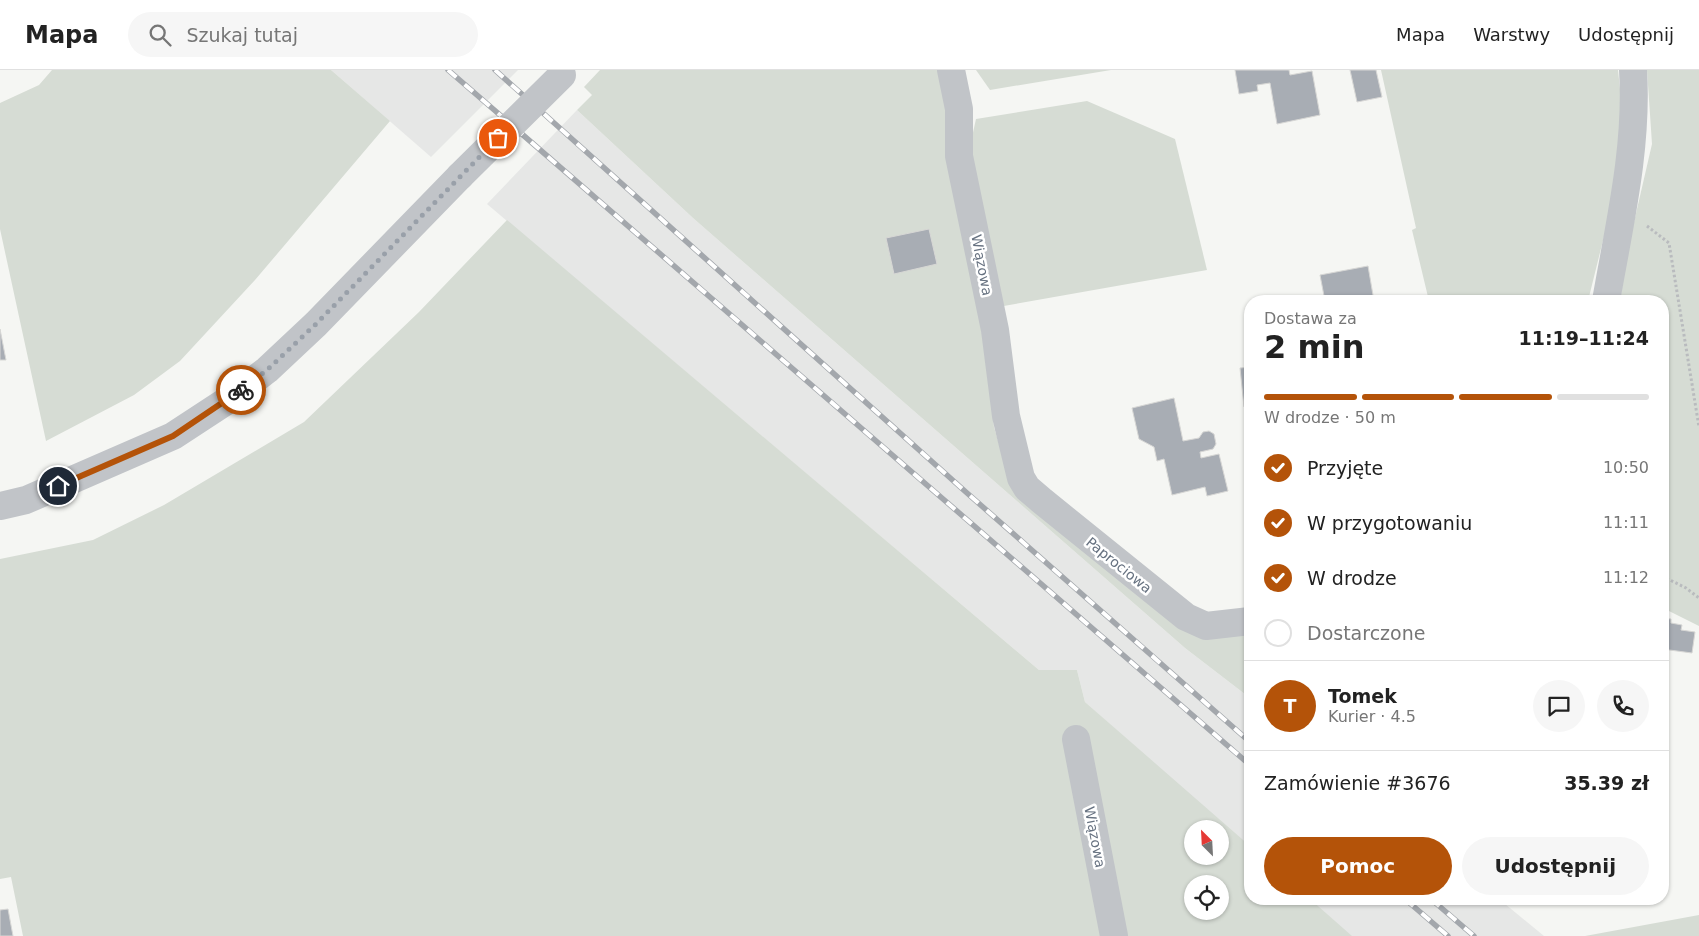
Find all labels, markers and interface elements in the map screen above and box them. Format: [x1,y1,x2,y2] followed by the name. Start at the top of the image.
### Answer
[128,12,478,57] search box
[25,21,98,49] text: Mapa
[146,21,174,49] icon: search
[186,24,298,46] text: Szukaj tutaj
[1396,24,1445,45] text: Mapa
[1473,24,1550,45] text: Warstwy
[1578,24,1674,45] text: Udostępnij
[477,117,519,159] pin
[484,124,512,152] icon: bag
[968,233,996,297] street label: Wiązowa
[1264,309,1357,328] text: Dostawa za
[1519,327,1649,349] text: 11:19–11:24
[1264,328,1365,366] text: 2 min
[216,365,266,415] courier
[227,376,255,404] icon: bike
[1264,408,1396,427] text: W drodze · 50 m
[1264,454,1292,482] icon: check
[1307,457,1383,479] text: Przyjęte
[1603,458,1649,477] text: 10:50
[37,465,79,507] pin
[44,472,72,500] icon: home
[1264,509,1292,537] icon: check
[1307,512,1472,534] text: W przygotowaniu
[1603,513,1649,532] text: 11:11
[1083,534,1155,596] street label: Paprociowa
[1264,564,1292,592] icon: check
[1307,567,1397,589] text: W drodze
[1603,568,1649,587] text: 11:12
[1307,622,1425,644] text: Dostarczone
[1533,680,1585,732] button: chat
[1597,680,1649,732] button: phone
[1328,685,1397,707] text: Tomek
[1284,695,1296,717] text: T
[1328,707,1416,726] text: Kurier · 4.5
[1264,772,1451,794] text: Zamówienie #3676
[1564,772,1649,794] text: 35.39 zł
[1081,805,1109,869] street label: Wiązowa
[1184,820,1229,865] north arrow
[1184,820,1229,920] map controls
[1264,837,1452,895] button: Pomoc
[1462,837,1649,895] button: Udostępnij
[1184,875,1229,920] button: locate

